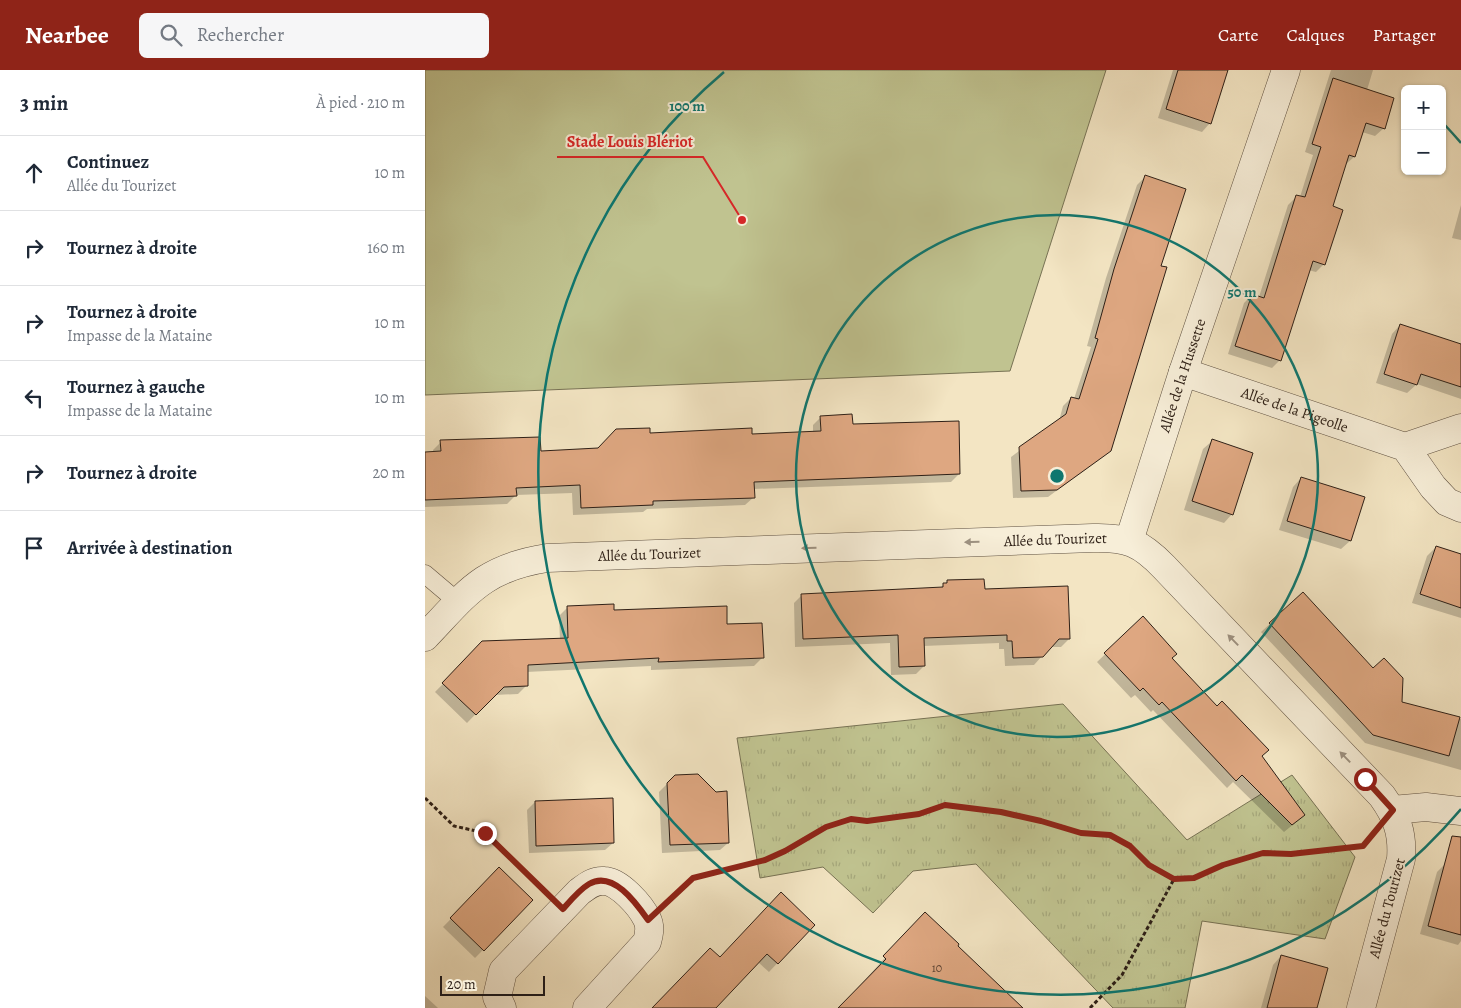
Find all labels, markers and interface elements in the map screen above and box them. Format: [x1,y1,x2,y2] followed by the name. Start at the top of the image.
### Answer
[139,13,489,58] search box
[25,19,109,51] text: Nearbee
[157,21,185,49] icon: search
[197,22,284,48] text: Rechercher
[1218,23,1258,47] text: Carte
[1286,23,1345,47] text: Calques
[1373,23,1436,47] text: Partager
[1401,85,1446,175] map controls
[1401,85,1446,130] button: +
[20,89,68,117] text: 3 min
[316,92,405,114] text: À pied · 210 m
[669,96,705,116] text: 100 m
[557,126,703,157] callout: Stade Louis Blériot
[1401,130,1446,175] button: −
[567,131,694,153] text: Stade Louis Blériot
[67,149,149,175] text: Continuez
[20,159,48,187] icon: ahead
[375,162,405,184] text: 10 m
[67,175,177,197] text: Allée du Tourizet
[20,234,48,262] icon: right
[67,235,197,261] text: Tournez à droite
[367,237,405,259] text: 160 m
[1227,282,1257,302] text: 50 m
[67,299,197,325] text: Tournez à droite
[20,309,48,337] icon: right
[375,312,405,334] text: 10 m
[1154,316,1211,436] street label: Allée de la Hussette
[67,325,213,347] text: Impasse de la Mataine
[67,374,205,400] text: Tournez à gauche
[1238,382,1351,437] street label: Allée de la Pigeolle
[20,384,48,412] icon: left
[375,387,405,409] text: 10 m
[67,400,213,422] text: Impasse de la Mataine
[20,459,48,487] icon: right
[67,460,197,486] text: Tournez à droite
[372,462,405,484] text: 20 m
[1048,467,1066,485] centre of rings
[1002,528,1107,551] street label: Allée du Tourizet
[20,534,48,562] icon: arrive
[67,535,232,561] text: Arrivée à destination
[963,539,979,547] one-way arrow
[597,542,701,566] street label: Allée du Tourizet
[801,545,817,553] one-way arrow
[1227,634,1239,646] one-way arrow
[1339,752,1351,764] one-way arrow
[1354,768,1377,791] route start
[474,822,497,845] route end
[1364,856,1410,961] street label: Allée du Tourizet
[932,960,942,976] house number: 10
[440,973,545,996] scale bar
[447,975,476,994] text: 20 m

